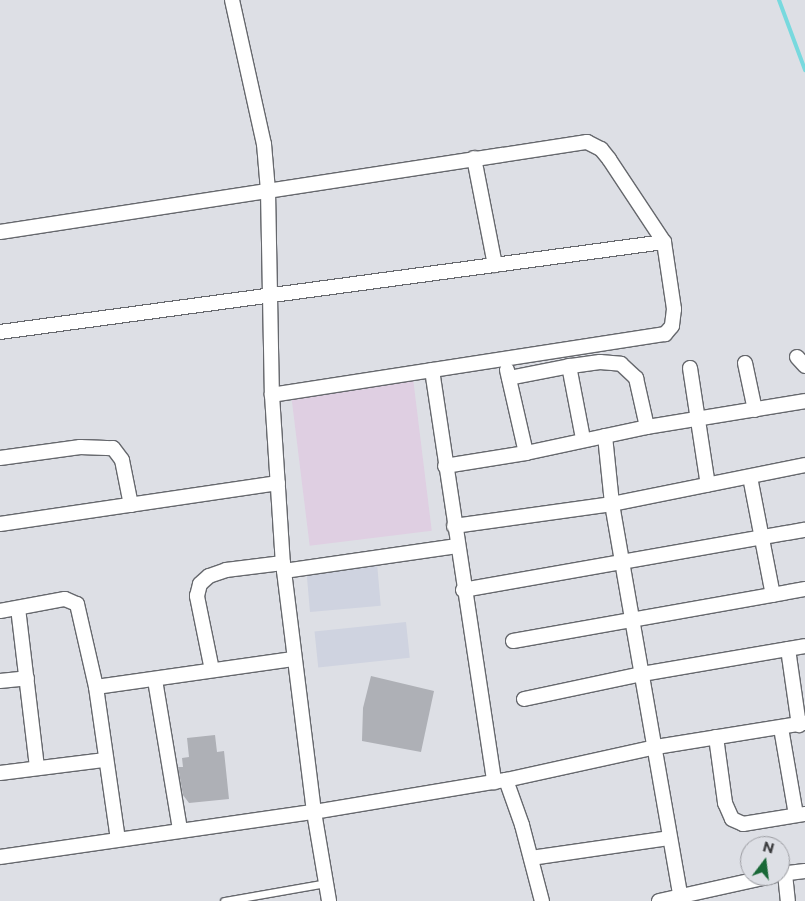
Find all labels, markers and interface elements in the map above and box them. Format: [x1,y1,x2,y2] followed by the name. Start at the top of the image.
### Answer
[740,836,790,886] north arrow
[761,837,776,858] text: N

